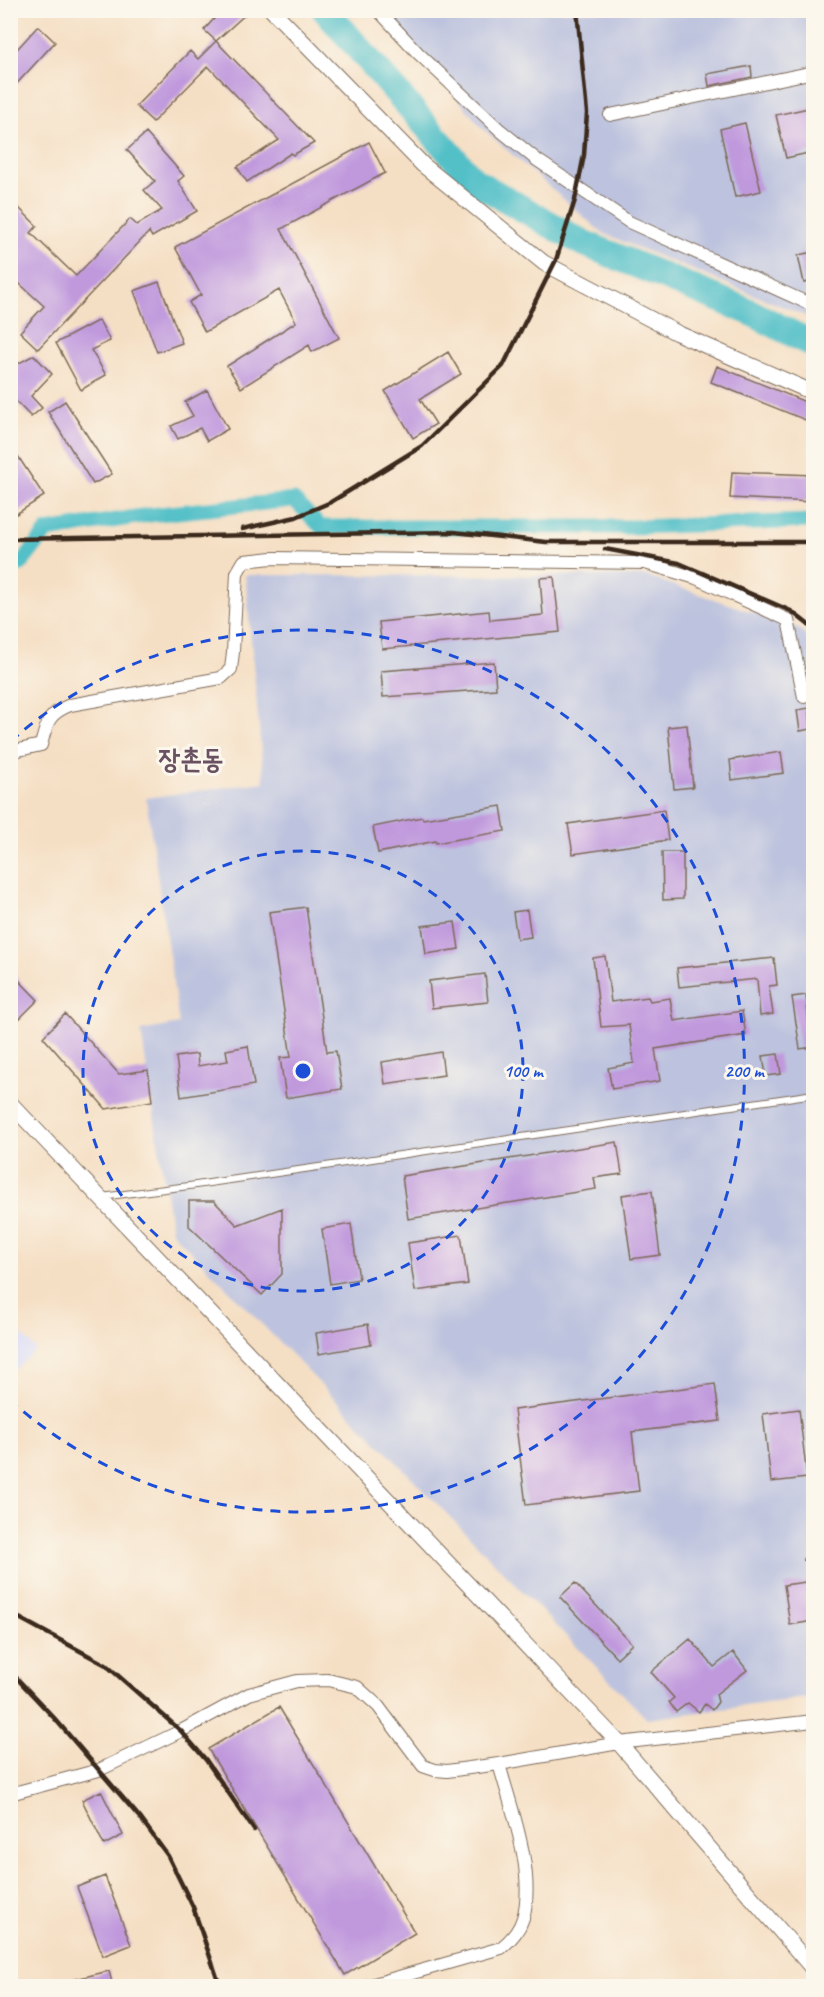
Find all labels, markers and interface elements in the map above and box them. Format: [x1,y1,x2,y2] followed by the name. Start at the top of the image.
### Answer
[158,742,224,776] district label: 장촌동
[504,1060,544,1082] text: 100 m
[725,1060,765,1082] text: 200 m
[293,1061,313,1081] centre of rings

